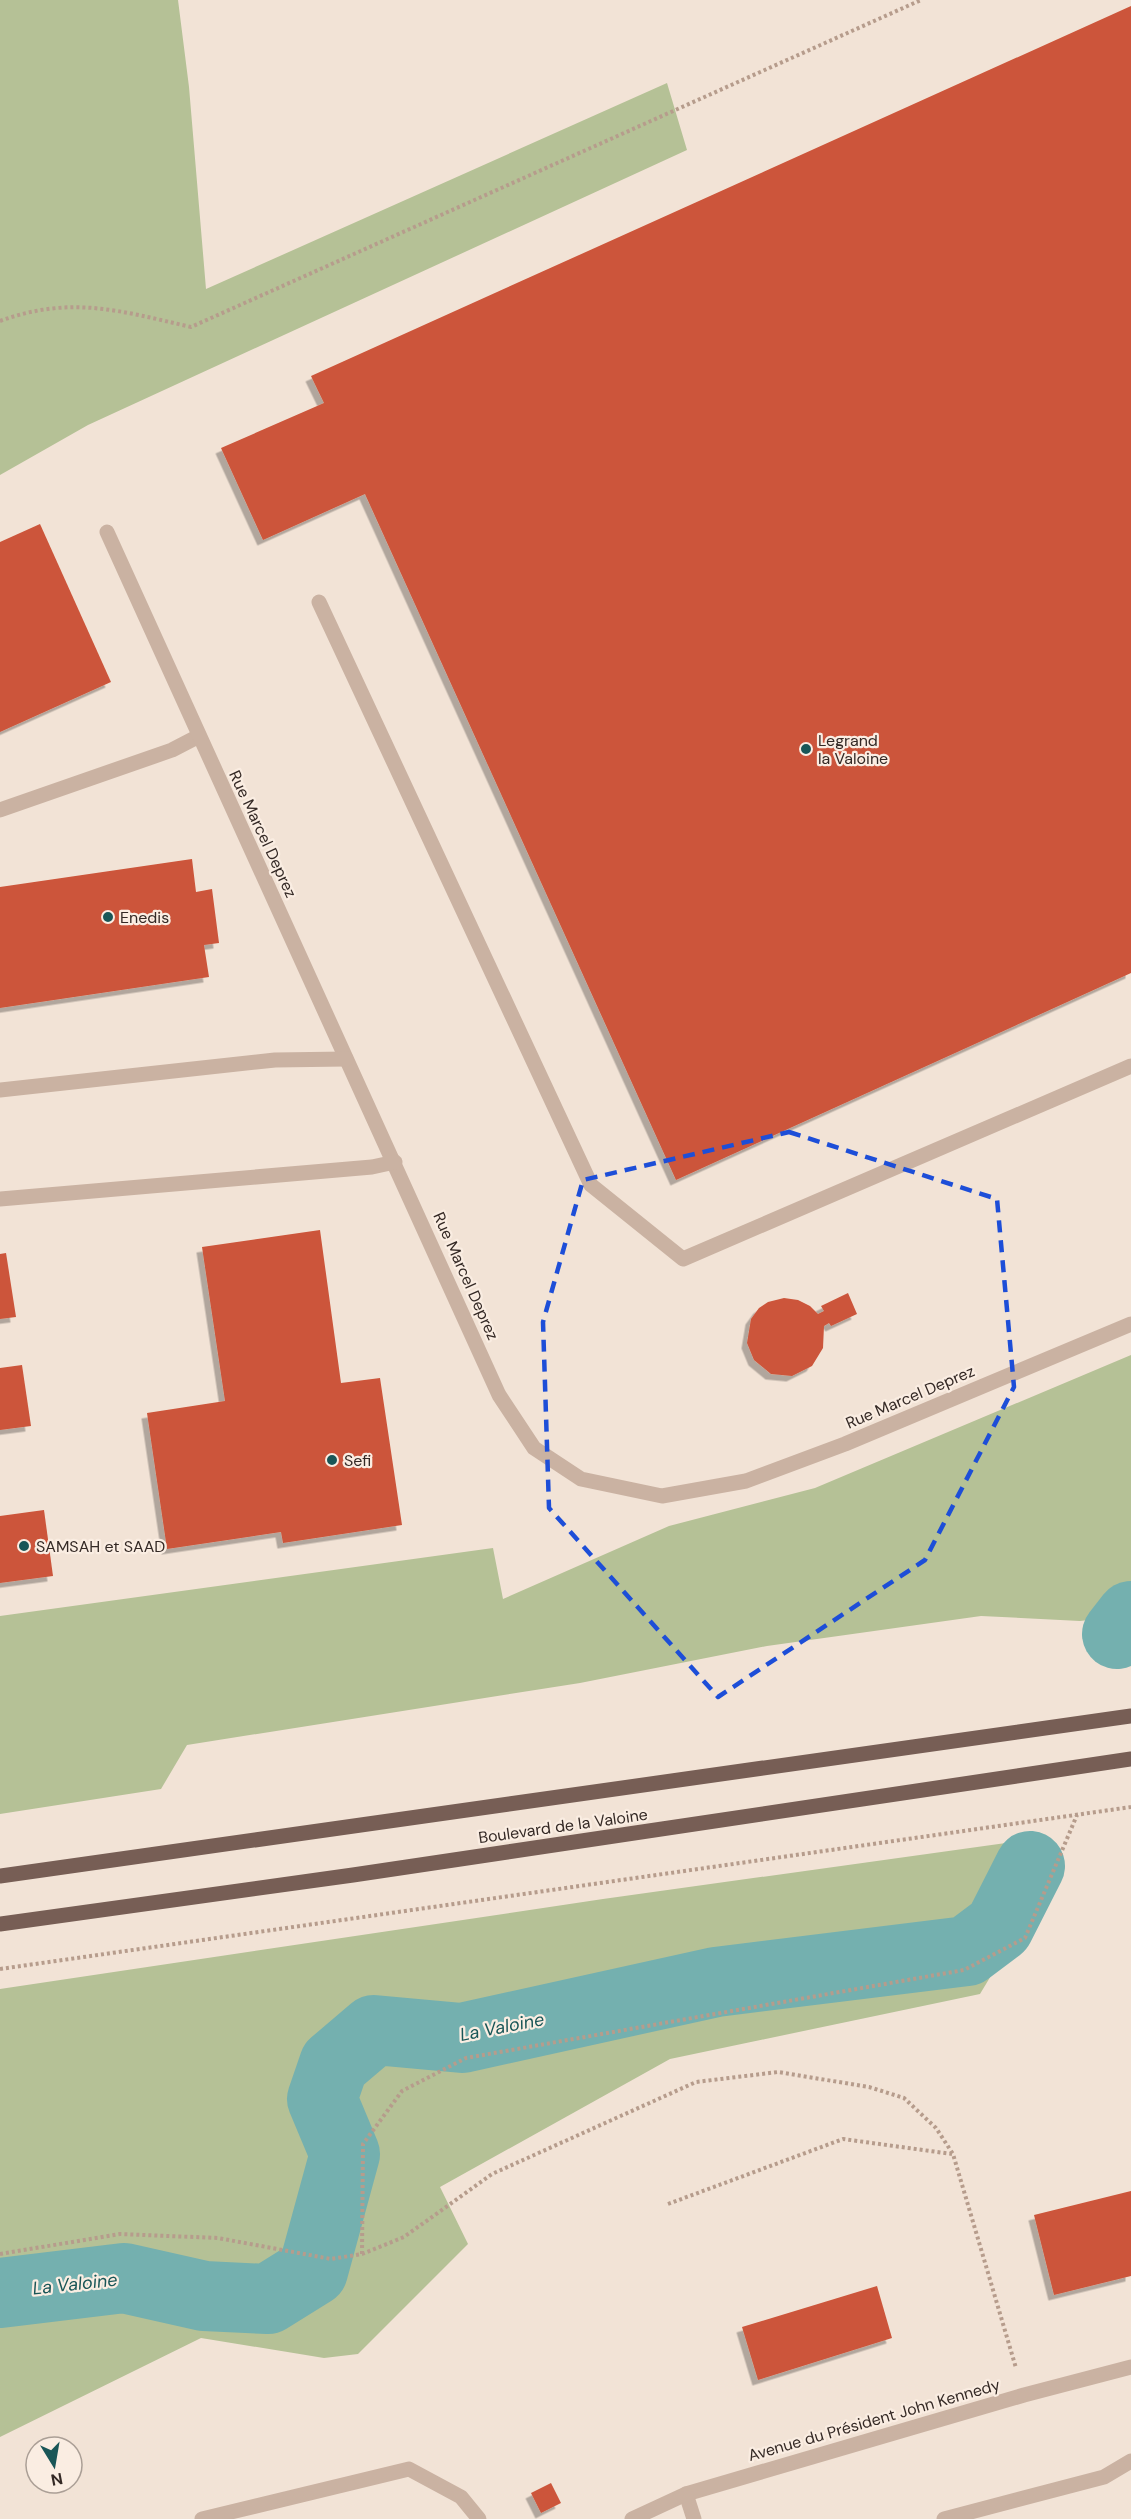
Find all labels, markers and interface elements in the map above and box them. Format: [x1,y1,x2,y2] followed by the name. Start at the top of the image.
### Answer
[818,730,888,769] place label: Legrand la Valoine
[799,742,813,756] marker: Legrand la Valoine
[224,767,302,901] street label: Rue Marcel Deprez
[120,907,169,928] place label: Enedis
[101,910,115,924] marker: Enedis
[428,1209,504,1343] street label: Rue Marcel Deprez
[842,1360,978,1434] street label: Rue Marcel Deprez
[344,1450,371,1471] place label: Sefi
[325,1453,339,1467] marker: Sefi
[36,1536,165,1557] place label: SAMSAH et SAAD
[17,1539,31,1553] marker: SAMSAH et SAAD
[477,1804,649,1848] street label: Boulevard de la Valoine
[458,2007,546,2047] water label: La Valoine
[31,2268,119,2300] water label: La Valoine
[746,2374,1003,2466] street label: Avenue du Président John Kennedy
[24,2435,84,2495] north arrow
[49,2468,64,2491] text: N

